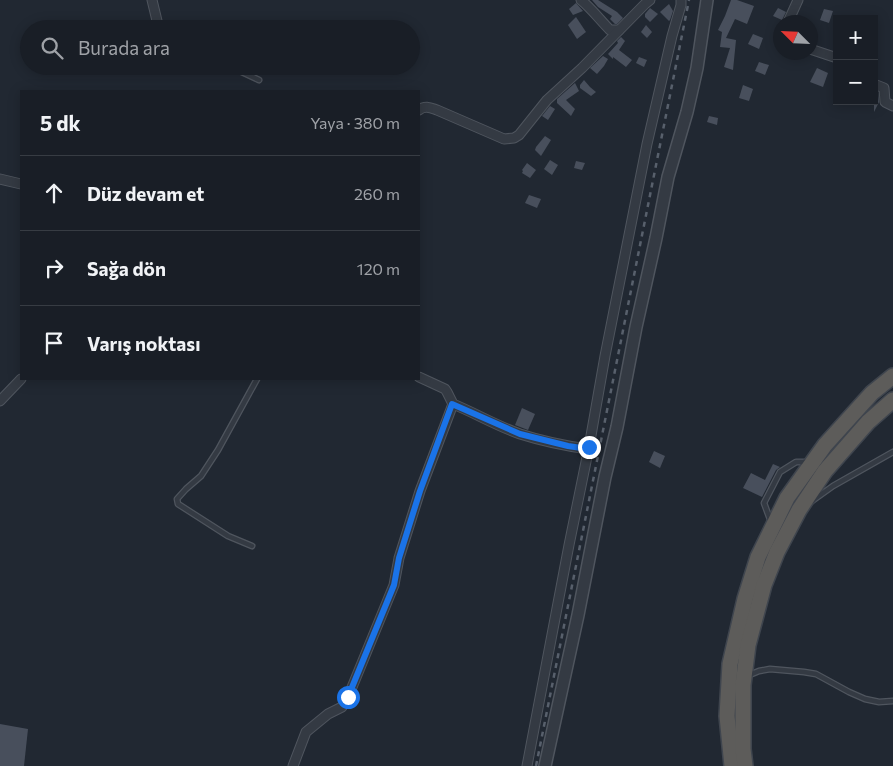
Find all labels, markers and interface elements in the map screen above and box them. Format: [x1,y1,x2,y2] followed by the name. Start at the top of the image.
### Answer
[773,15,818,60] north arrow
[833,15,878,105] map controls
[833,15,878,60] button: +
[20,20,420,75] search box
[38,34,66,62] icon: search
[78,36,170,59] text: Burada ara
[833,60,878,105] button: −
[40,110,81,135] text: 5 dk
[310,113,400,132] text: Yaya · 380 m
[40,179,68,207] icon: ahead
[87,182,204,205] text: Düz devam et
[354,184,400,203] text: 260 m
[40,254,68,282] icon: right
[87,257,166,280] text: Sağa dön
[357,259,400,278] text: 120 m
[40,329,68,357] icon: arrive
[87,332,200,355] text: Varış noktası
[578,436,601,459] route end
[337,686,360,709] route start

